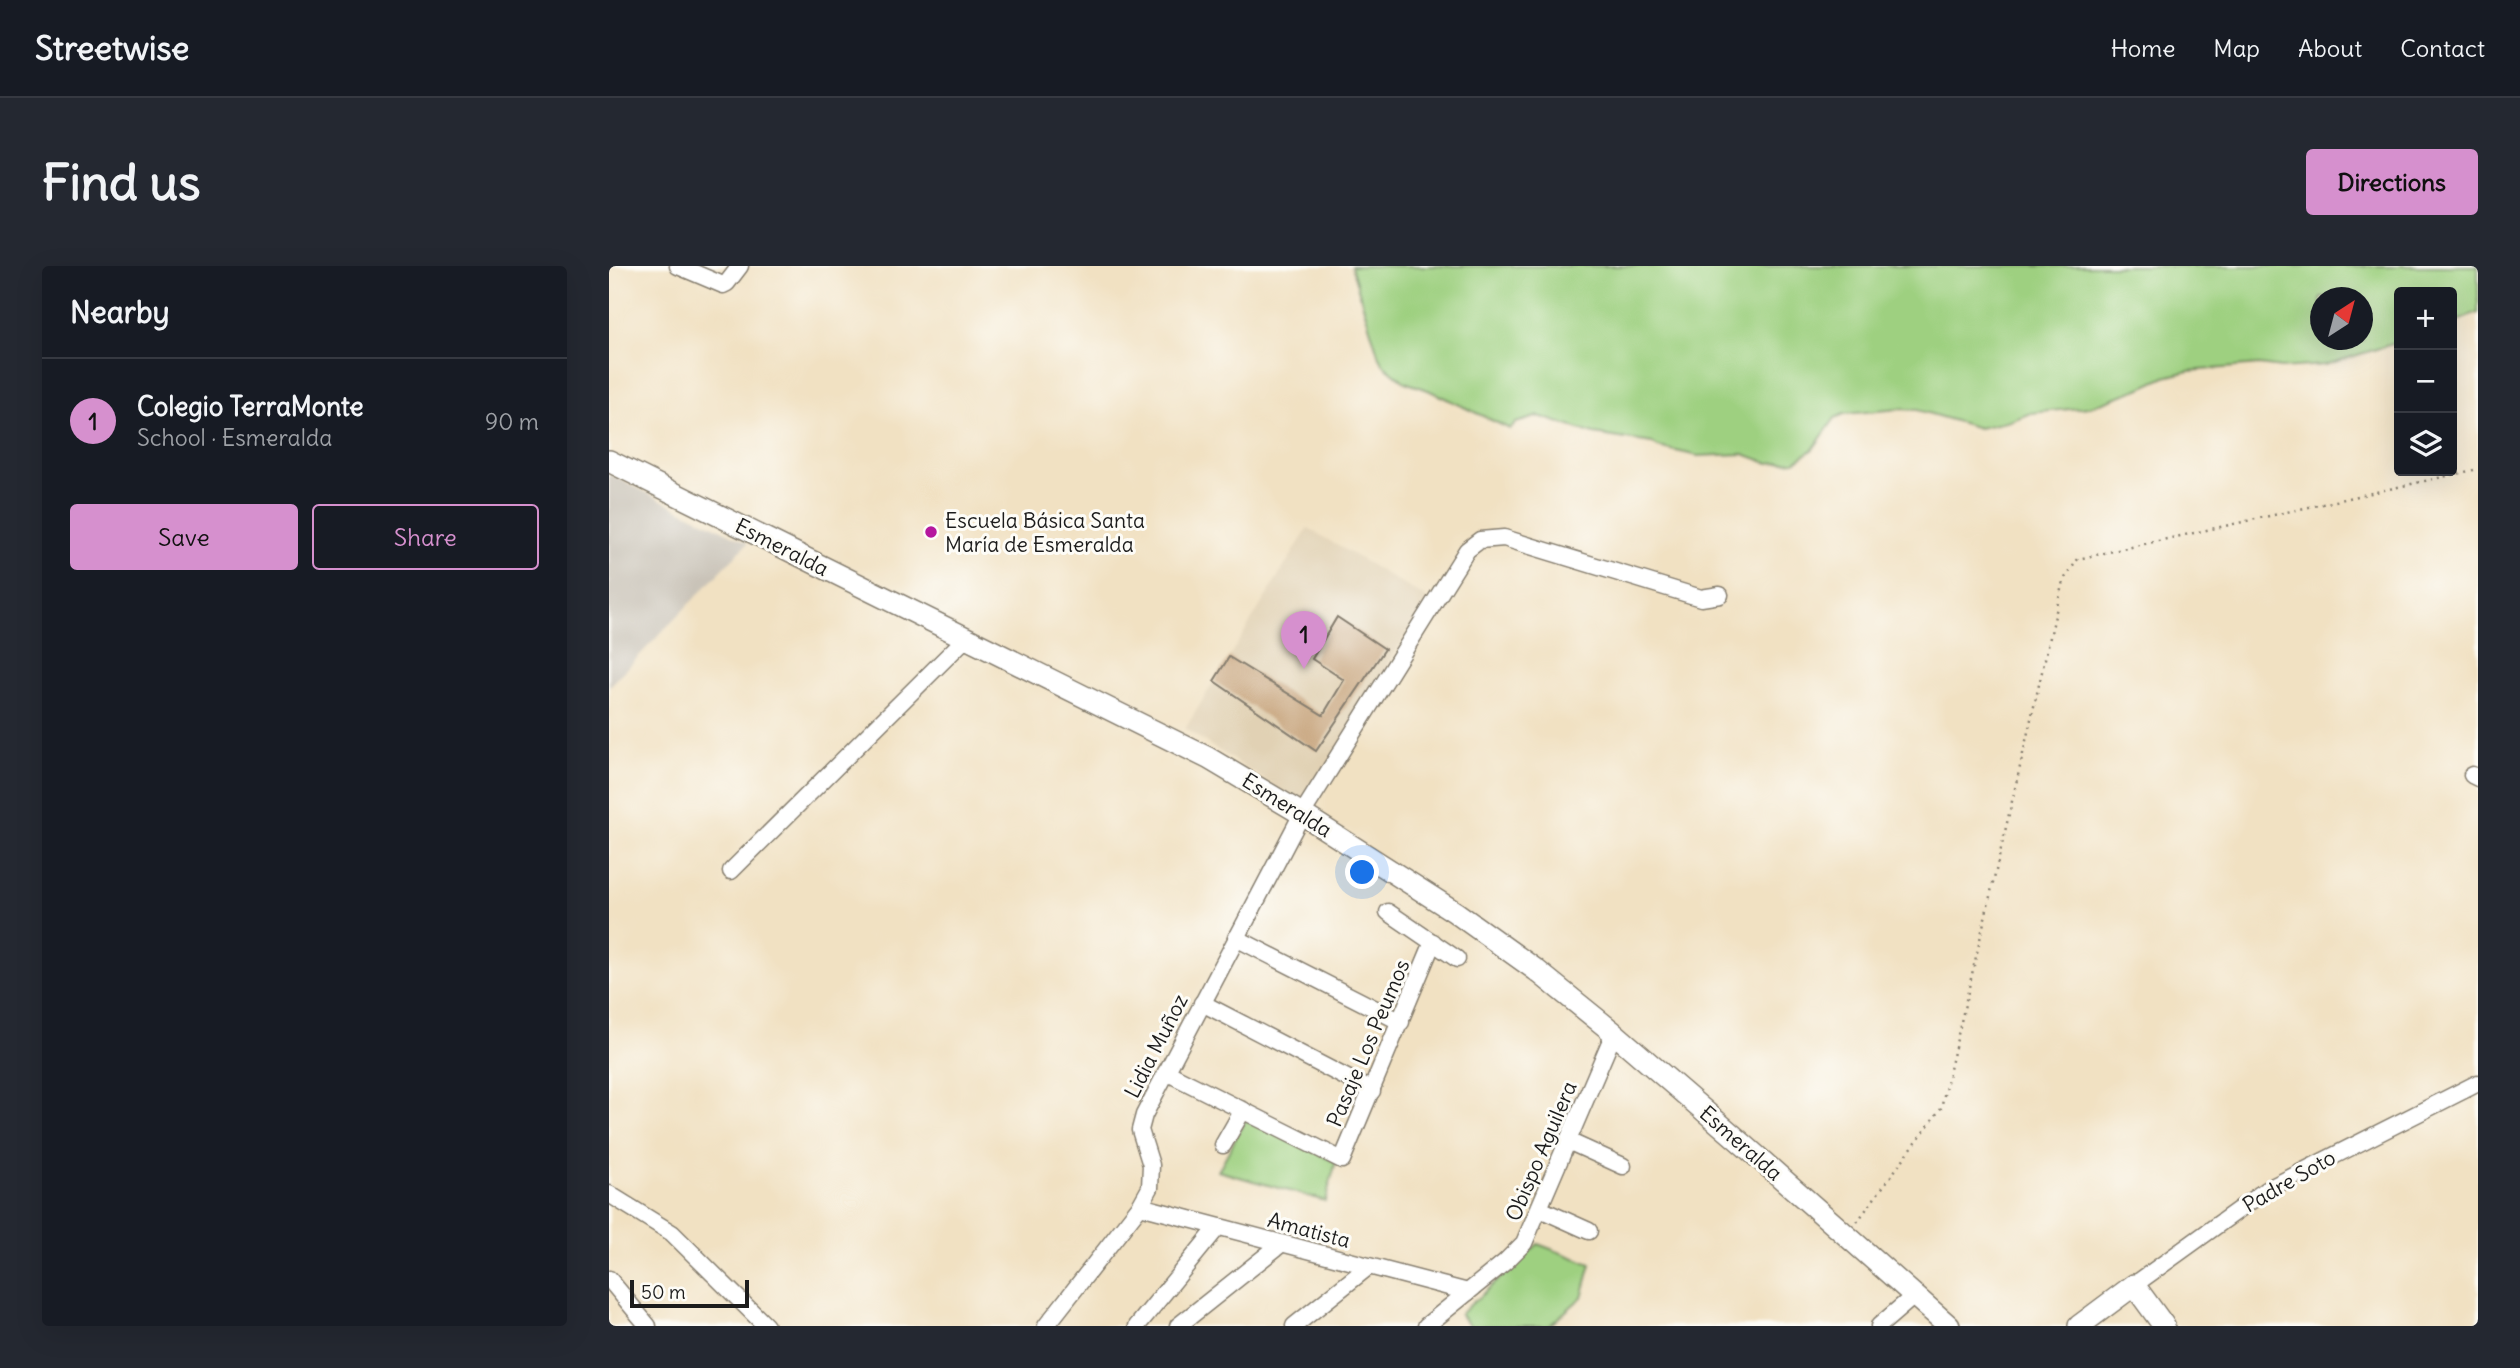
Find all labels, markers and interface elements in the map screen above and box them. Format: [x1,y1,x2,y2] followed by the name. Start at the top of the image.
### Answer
[35,27,189,69] text: Streetwise
[2111,33,2175,63] text: Home
[2213,33,2260,63] text: Map
[2298,33,2362,63] text: About
[2400,33,2485,63] text: Contact
[2306,149,2478,215] button: Directions
[42,152,200,213] text: Find us
[2310,287,2373,350] north arrow
[2394,287,2457,476] map controls
[2394,287,2457,350] button: +
[70,293,170,331] text: Nearby
[2394,350,2457,413] button: −
[137,390,364,423] text: Colegio TerraMonte
[88,407,98,436] text: 1
[485,407,539,436] text: 90 m
[2394,413,2457,476] button: layers
[137,423,332,452] text: School · Esmeralda
[70,504,298,570] button: Save
[312,504,539,570] button: Share
[945,507,1145,558] place label: Escuela Básica Santa María de Esmeralda
[731,512,833,582] street label: Esmeralda
[923,524,939,540] marker: Escuela Básica Santa María de Esmeralda
[1281,611,1327,669] pin: 1
[1237,767,1337,843] street label: Esmeralda
[1345,855,1379,889] your location
[1321,955,1415,1131] street label: Pasaje Los Peumos
[1118,989,1194,1103] street label: Lidia Muñoz
[1499,1077,1583,1225] street label: Obispo Aguilera
[1694,1100,1788,1186] street label: Esmeralda
[2238,1144,2340,1218] street label: Padre Soto
[1265,1206,1353,1254] street label: Amatista
[630,1277,749,1309] scale bar
[641,1280,686,1304] text: 50 m

